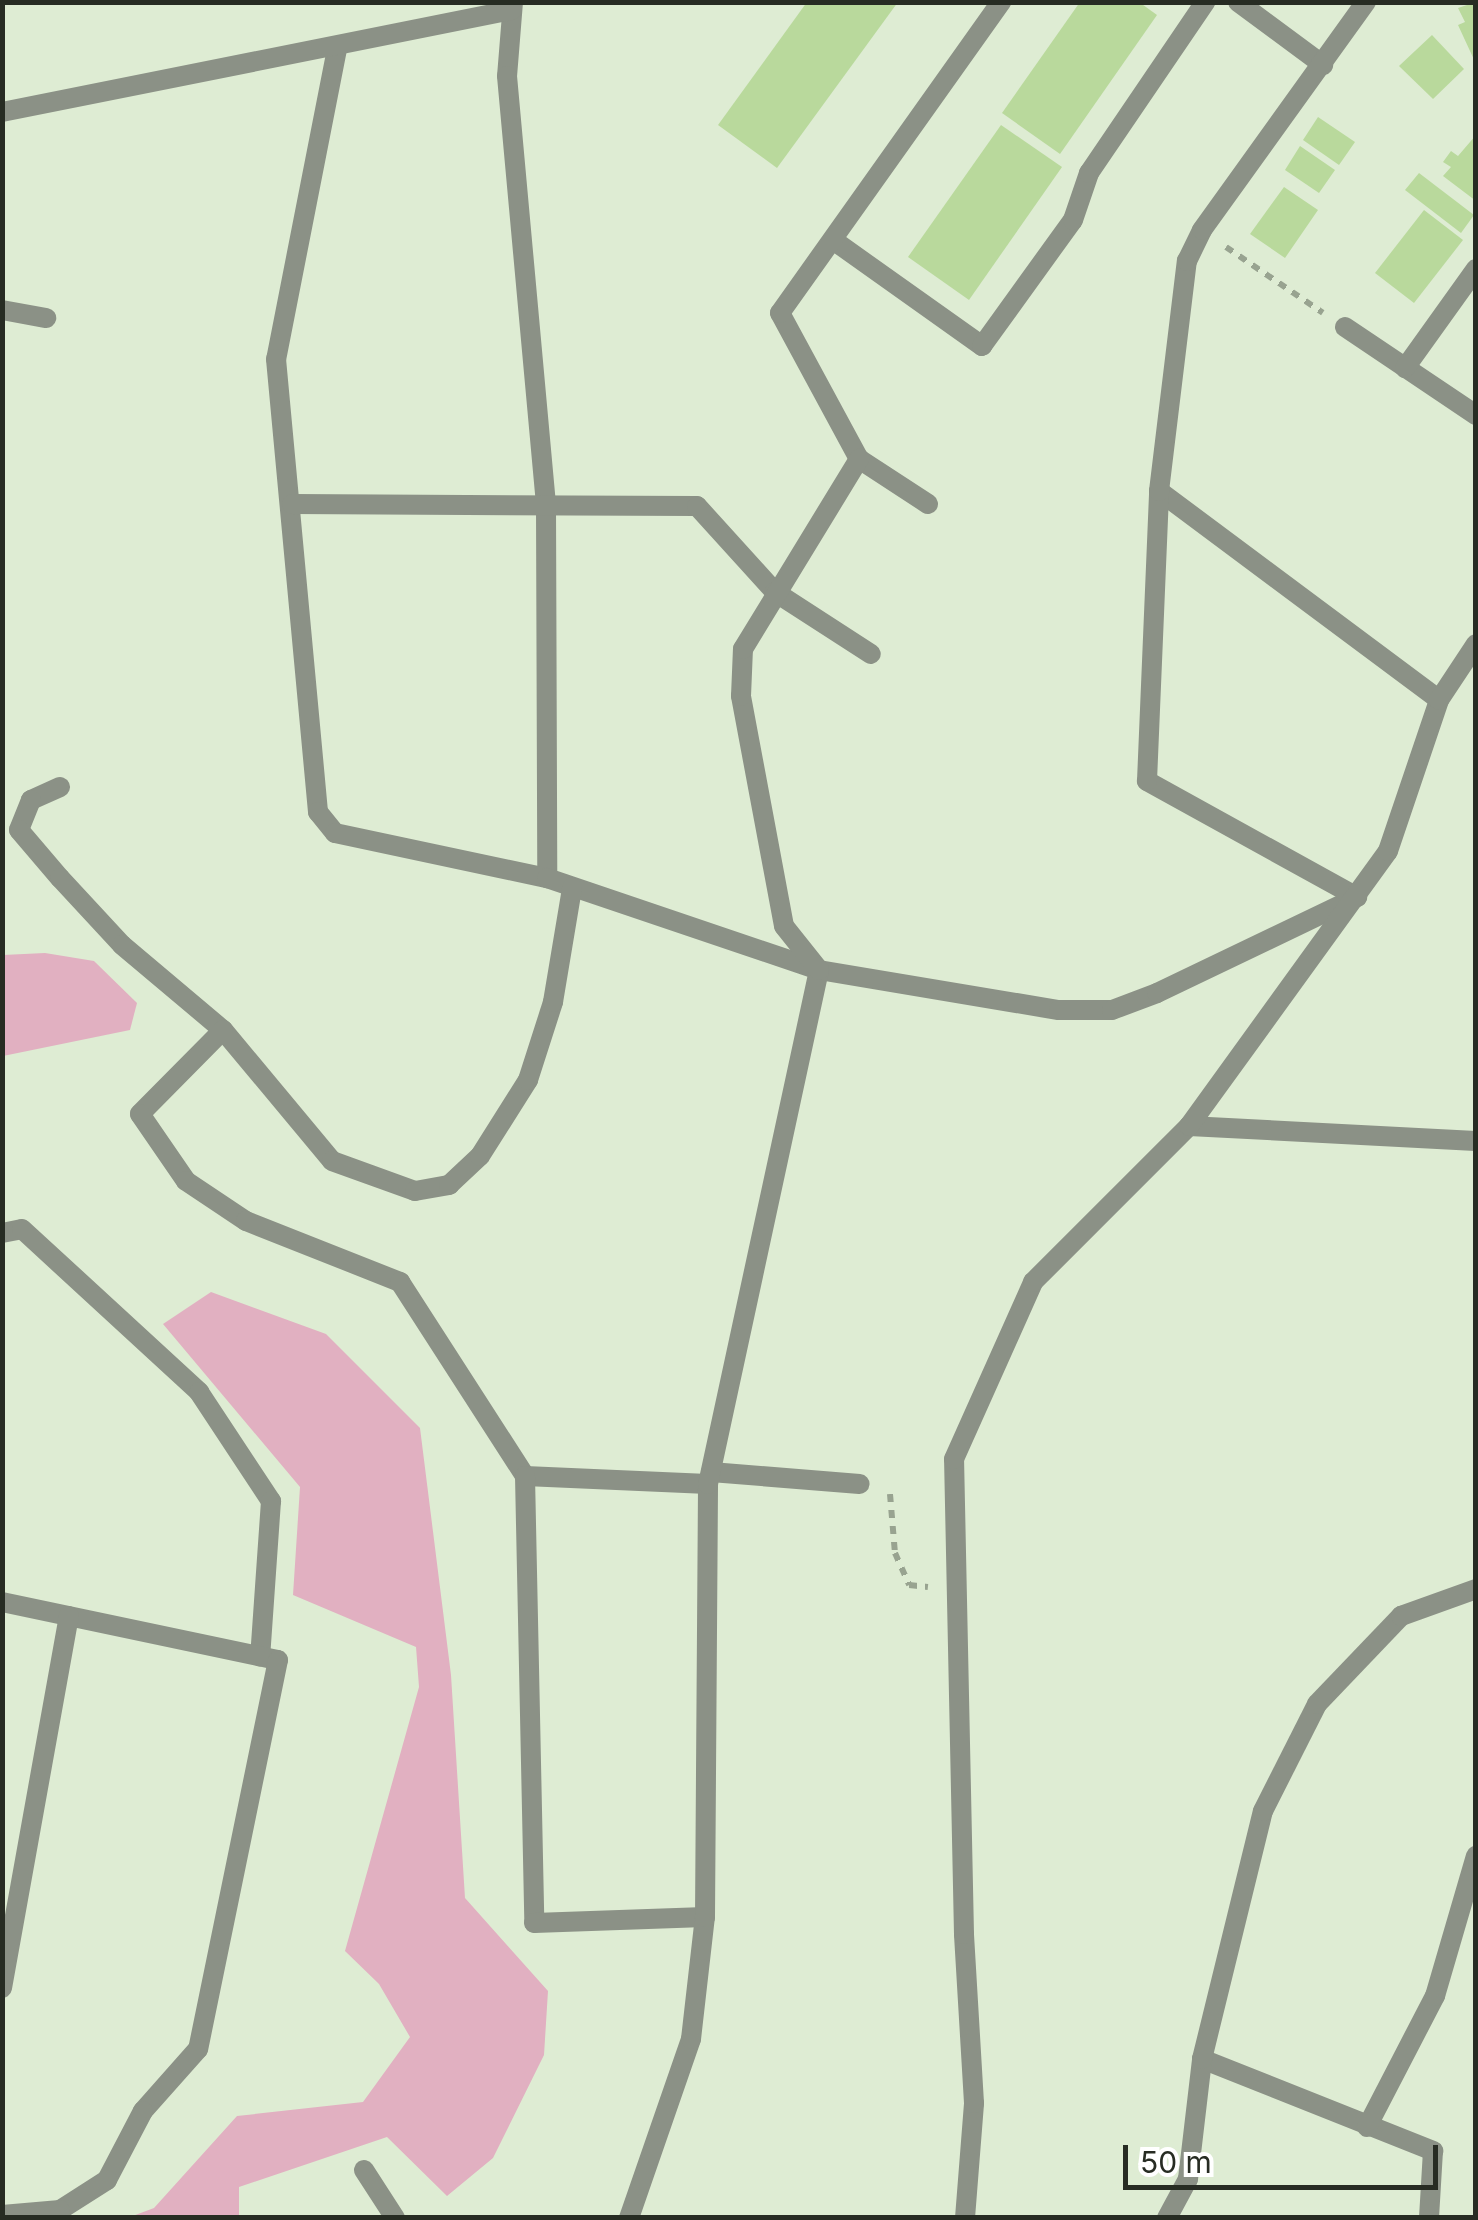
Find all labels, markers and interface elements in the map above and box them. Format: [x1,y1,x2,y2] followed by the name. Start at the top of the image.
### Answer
[1128,2125,1443,2187] scale bar
[1140,2144,1212,2180] text: 50 m

